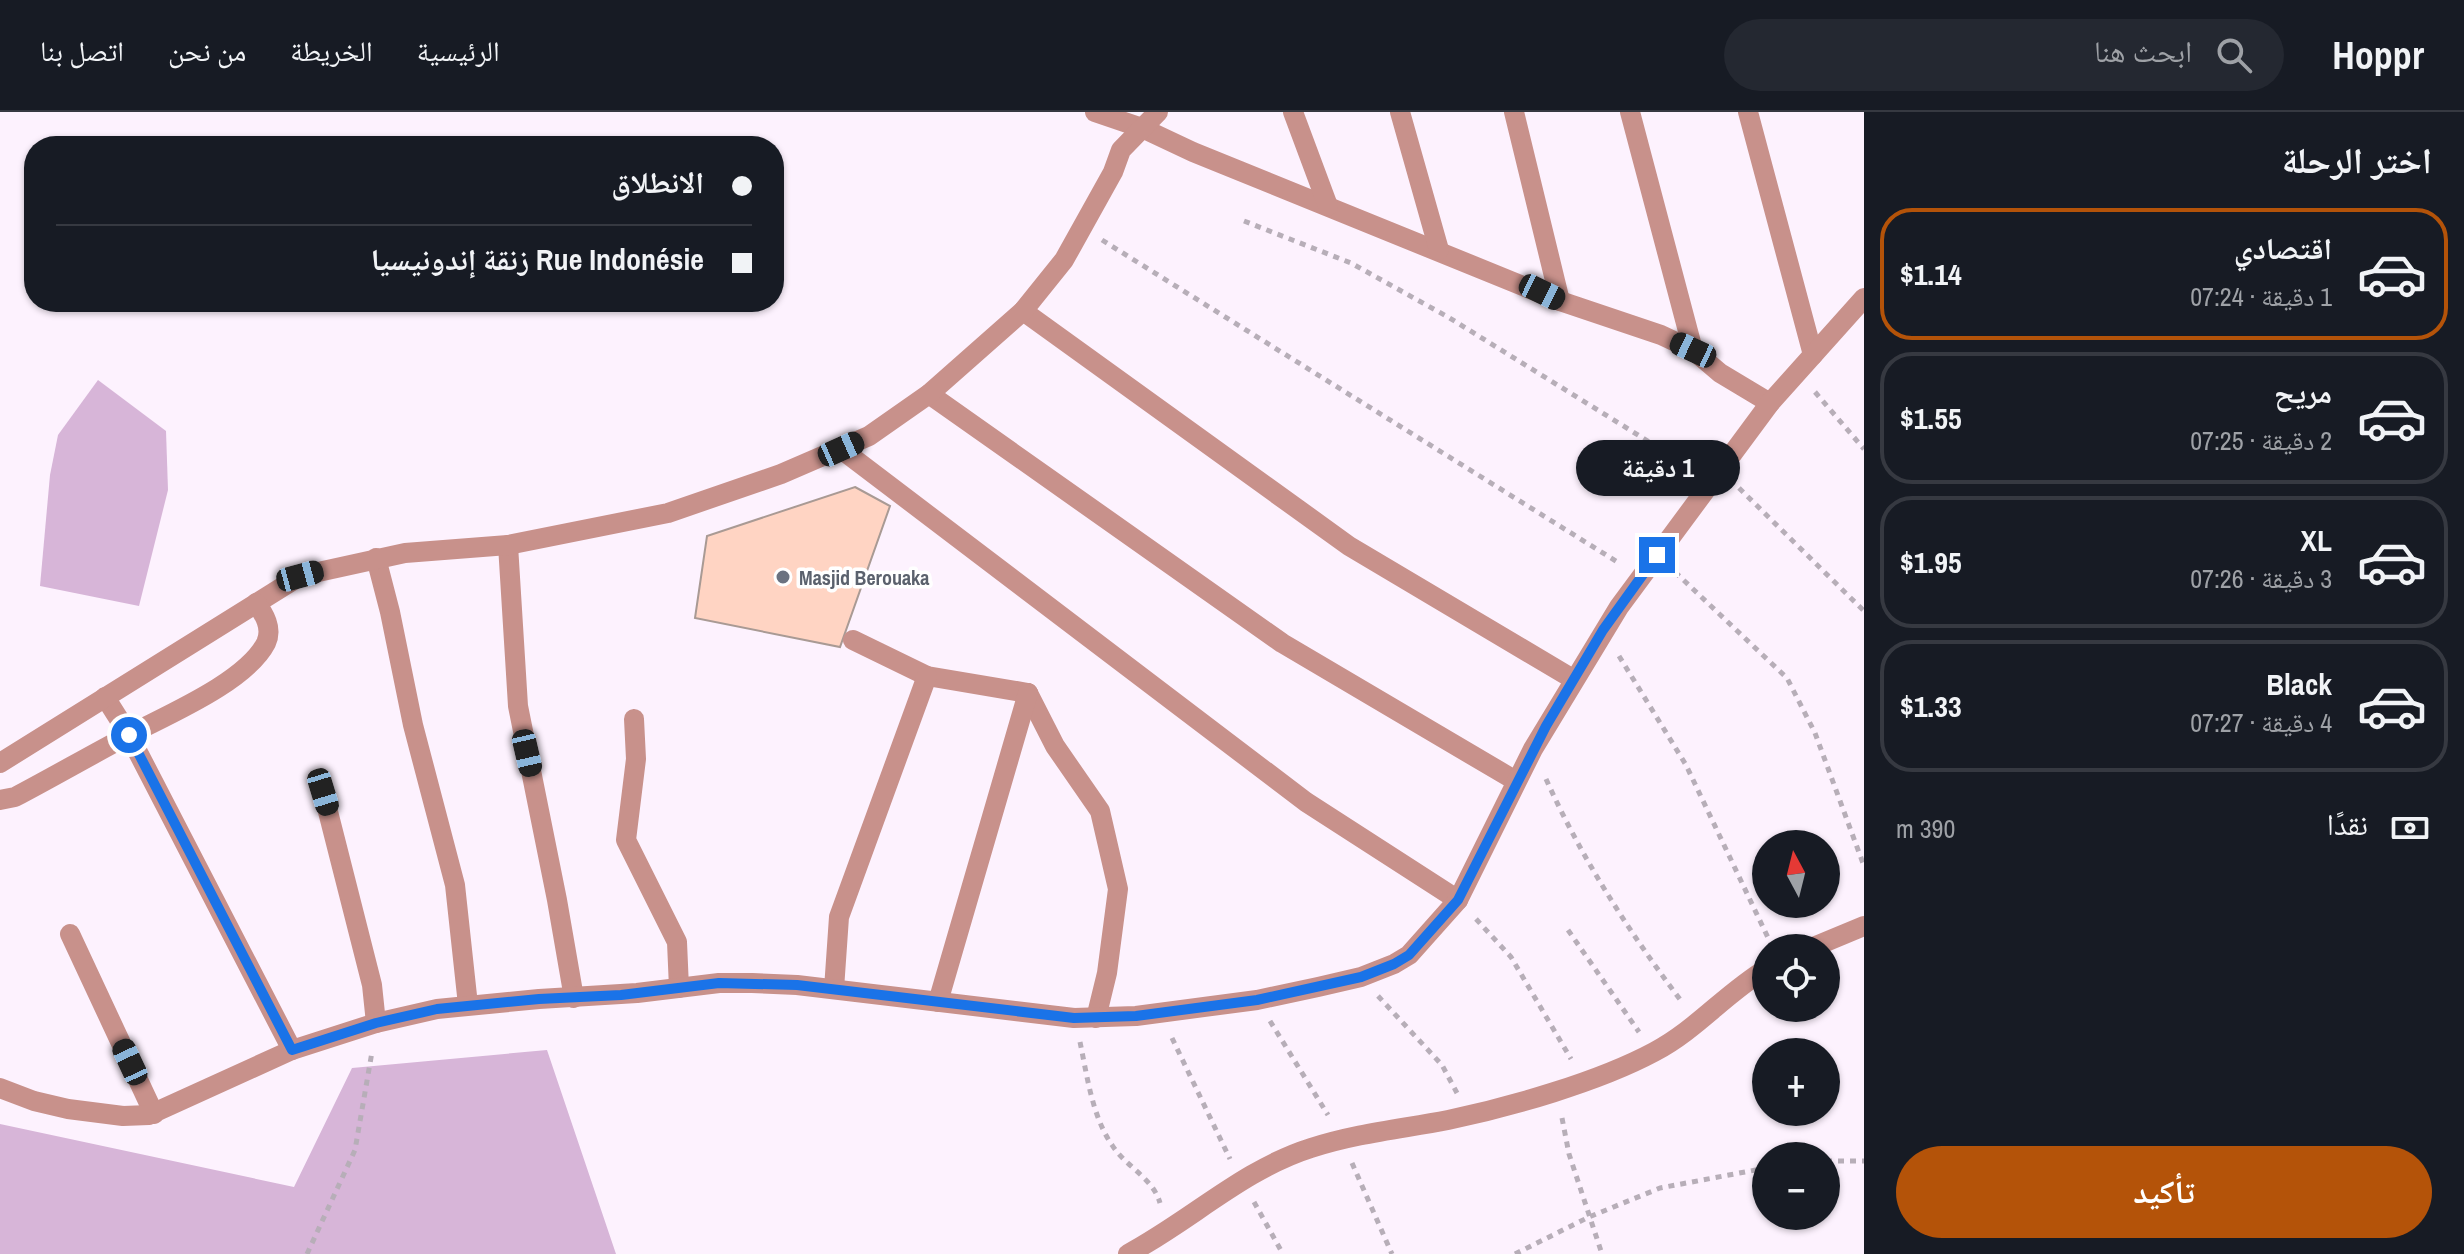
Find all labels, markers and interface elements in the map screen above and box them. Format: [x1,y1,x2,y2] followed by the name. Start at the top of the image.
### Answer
[1724,19,2284,91] search box
[2332,30,2424,81] text: Hoppr
[2094,31,2192,71] text: ابحث هنا
[40,32,124,70] text: اتصل بنا
[168,32,246,70] text: من نحن
[290,32,373,70] text: الخريطة
[417,32,500,70] text: الرئيسية
[2212,33,2256,77] icon: search
[2282,136,2432,184] text: اختر الرحلة
[611,162,704,202] text: الانطلاق
[2234,228,2332,268] text: اقتصادي
[2356,238,2428,310] icon: car
[371,239,704,279] text: Rue Indonésie زنقة إندونيسيا
[1900,254,1962,294] text: $1.14
[1515,271,1569,313] car
[2190,279,2332,314] text: 1 دقيقة · 07:24
[1666,329,1720,371] car
[2274,372,2332,412] text: مريح
[2356,382,2428,454] icon: car
[1900,398,1962,438] text: $1.55
[2190,423,2332,458] text: 2 دقيقة · 07:25
[814,428,868,470] car
[1575,439,1739,495] callout: 1 دقيقة
[1622,450,1694,485] text: 1 دقيقة
[2301,520,2332,560] text: XL
[2356,526,2428,598] icon: car
[1639,537,1675,573] route end
[1900,542,1962,582] text: $1.95
[274,558,326,594] car
[2190,561,2332,596] text: 3 دقيقة · 07:26
[799,564,929,591] place label: Masjid Berouaka
[774,568,792,586] marker: Masjid Berouaka
[2266,664,2332,704] text: Black
[2356,670,2428,742] icon: car
[1900,686,1962,726] text: $1.33
[2190,705,2332,740] text: 4 دقيقة · 07:27
[111,717,147,753] route start
[510,727,544,779] car
[305,766,341,818] car
[2327,804,2368,844] text: نقدًا
[2388,806,2432,850] icon: cash
[1896,811,1955,846] text: 390 m
[1752,830,1840,918] north arrow
[1752,830,1840,1230] map controls
[1752,934,1840,1022] button: locate
[109,1035,151,1089] car
[1752,1038,1840,1126] button: +
[1752,1142,1840,1230] button: −
[1896,1146,2432,1238] button: تأكيد

